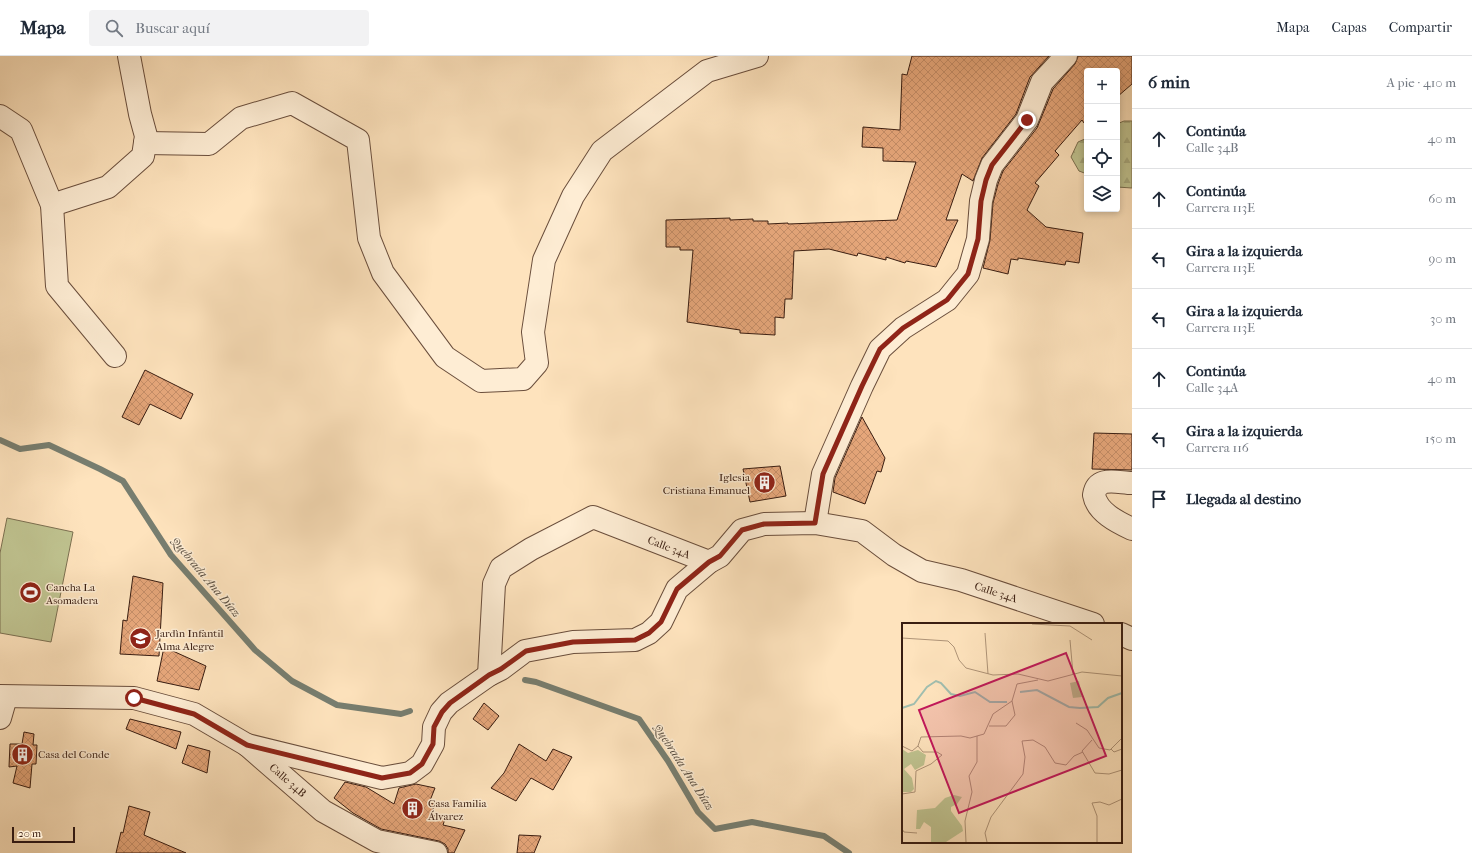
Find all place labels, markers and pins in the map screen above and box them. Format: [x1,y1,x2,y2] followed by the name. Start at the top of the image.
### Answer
[752,470,778,496] building icon: Iglesia Cristiana Emanuel
[663,471,751,497] place label: Iglesia Cristiana Emanuel
[17,580,43,606] sports icon: Cancha La Asomadera
[45,581,99,607] place label: Cancha La Asomadera
[128,626,154,652] school or university icon: Jardìn Infantil Alma Alegre
[155,627,223,653] place label: Jardìn Infantil Alma Alegre
[10,741,36,767] building icon: Casa del Conde
[38,748,110,761] place label: Casa del Conde
[400,796,426,822] building icon: Casa Familia Álvarez
[427,797,488,823] place label: Casa Familia Álvarez

